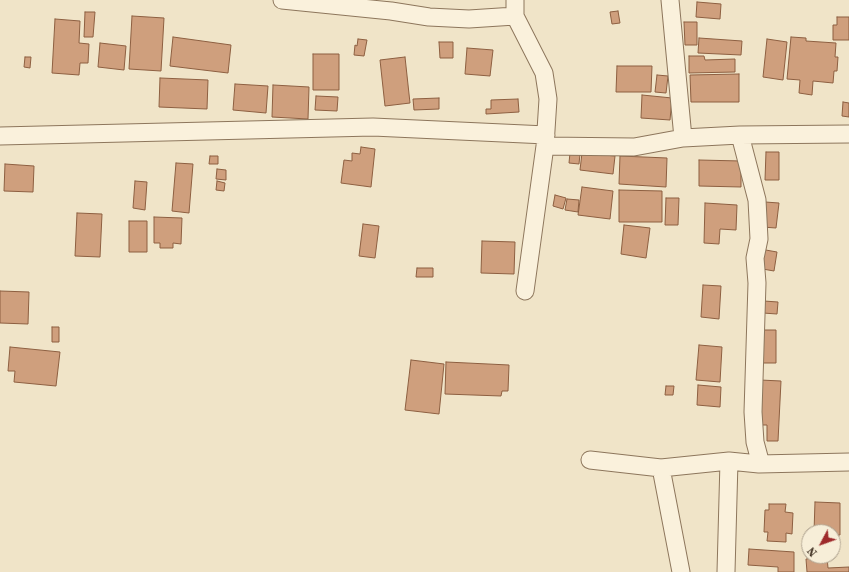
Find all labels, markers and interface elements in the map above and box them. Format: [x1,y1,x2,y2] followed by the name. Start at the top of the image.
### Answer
[801,524,841,564] north arrow
[804,544,821,559] text: N

